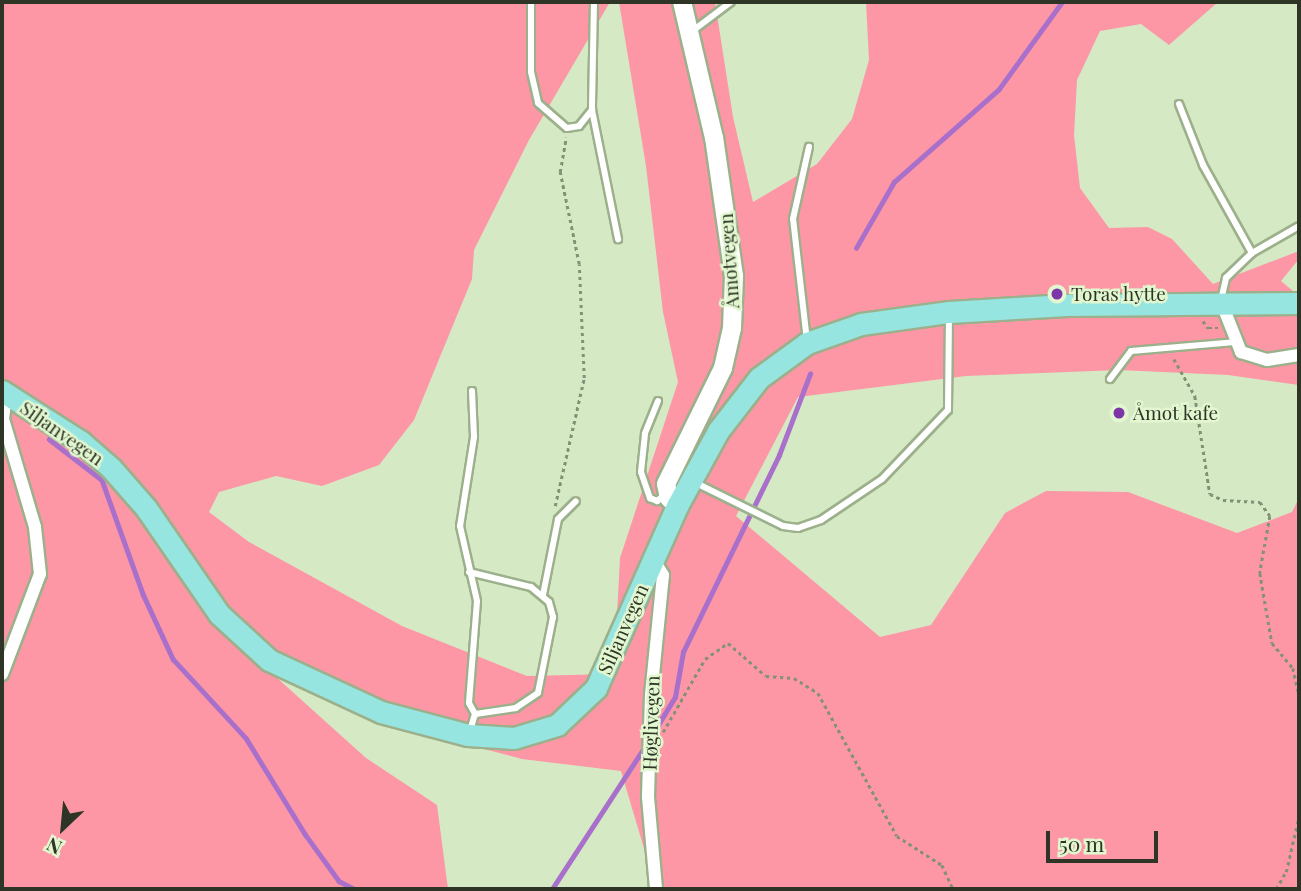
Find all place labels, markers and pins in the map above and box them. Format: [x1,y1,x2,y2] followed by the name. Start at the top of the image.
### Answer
[1071,283,1166,305] place label: Toras hytte
[1049,286,1065,302] marker: Toras hytte
[1133,402,1219,424] place label: Åmot kafe
[1111,405,1127,421] marker: Åmot kafe

